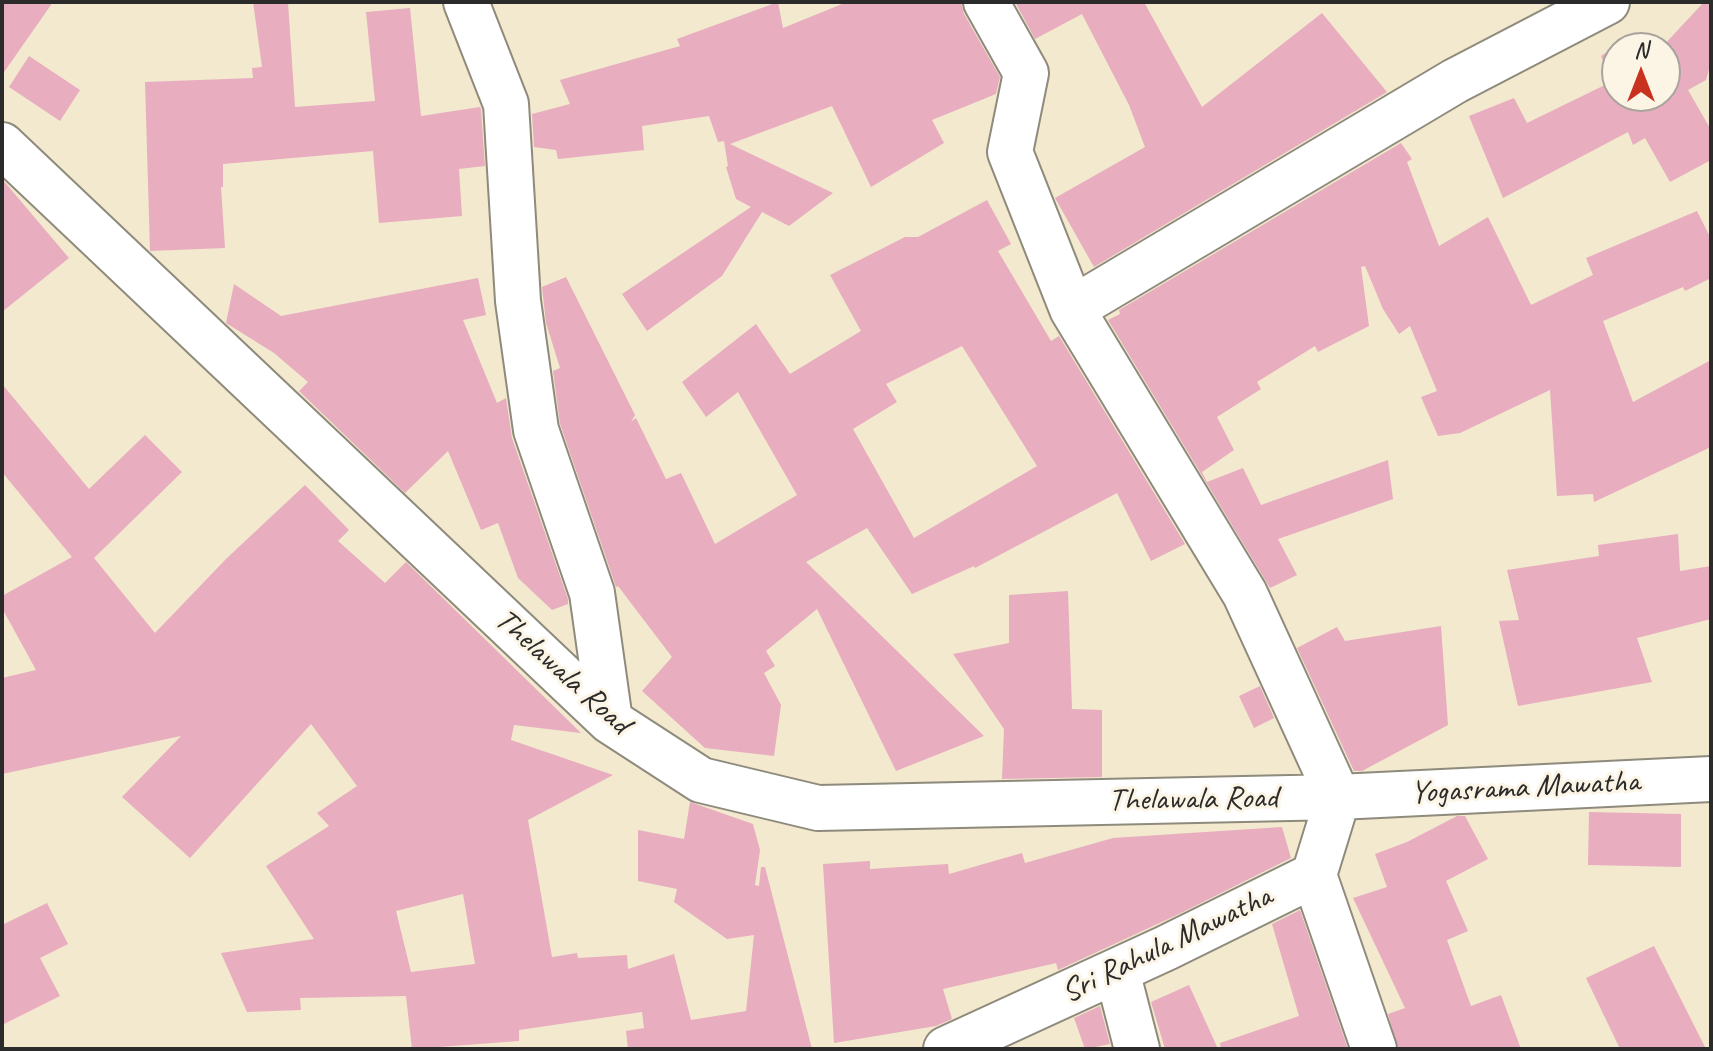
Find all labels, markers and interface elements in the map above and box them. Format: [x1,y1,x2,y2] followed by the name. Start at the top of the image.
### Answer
[1601,32,1681,112] north arrow
[1634,36,1648,64] text: N
[486,601,638,743] street label: Thelawala Road
[1410,763,1640,813] street label: Yogasrama Mawatha
[1108,779,1278,821] street label: Thelawala Road
[1056,878,1278,1012] street label: Sri Rahula Mawatha

